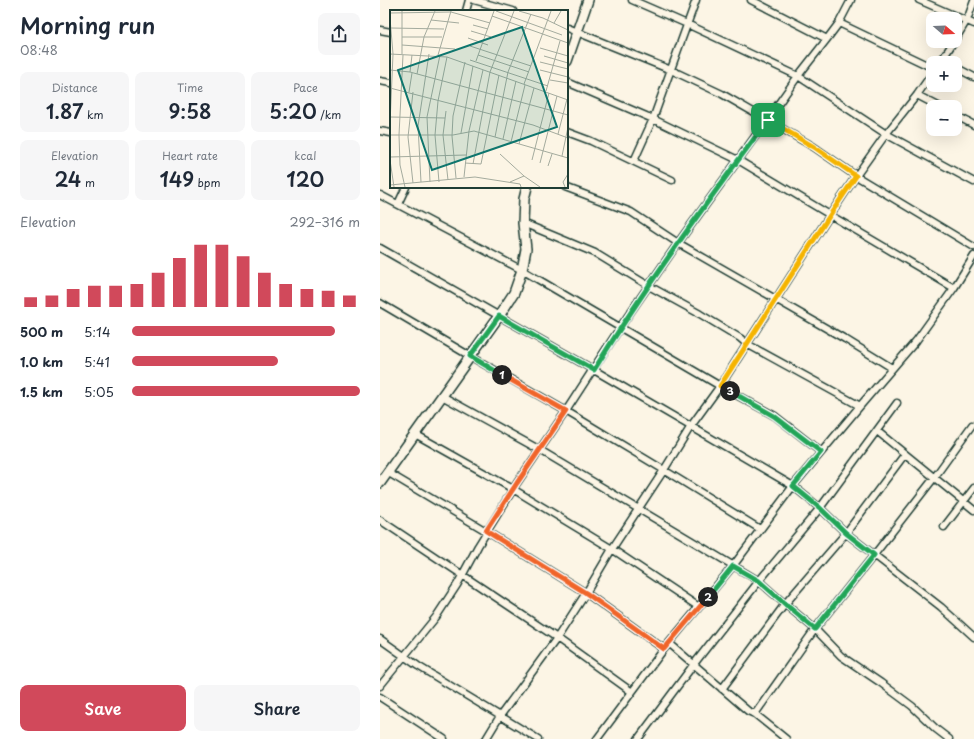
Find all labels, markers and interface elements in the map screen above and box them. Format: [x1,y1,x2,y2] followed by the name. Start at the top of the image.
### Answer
[20,8,155,41] text: Morning run
[390,10,568,188] inset map
[926,12,962,48] north arrow
[926,12,962,136] map controls
[318,13,360,55] button: share
[20,40,58,59] text: 08:48
[926,56,962,92] button: +
[52,79,98,96] text: Distance
[177,79,203,96] text: Time
[293,79,318,96] text: Pace
[46,96,83,126] text: 1.87
[168,96,212,126] text: 9:58
[269,96,317,126] text: 5:20
[926,100,962,136] button: −
[751,103,785,137] pin
[83,106,103,123] text: km
[317,106,341,123] text: /km
[757,109,779,131] icon: arrive
[51,147,98,164] text: Elevation
[162,147,218,164] text: Heart rate
[294,147,316,164] text: kcal
[54,164,81,194] text: 24
[159,164,194,194] text: 149
[286,164,324,194] text: 120
[81,174,95,191] text: m
[194,174,221,191] text: bpm
[20,212,76,231] text: Elevation
[290,212,360,231] text: 292–316 m
[20,322,63,341] text: 500 m
[84,322,111,341] text: 5:14
[20,352,63,371] text: 1.0 km
[84,352,110,371] text: 5:41
[492,365,512,385] pin: 1
[499,366,505,383] text: 1
[720,381,740,401] pin: 3
[20,382,63,401] text: 1.5 km
[84,382,114,401] text: 5:05
[726,382,734,399] text: 3
[698,587,718,607] pin: 2
[704,588,712,605] text: 2
[20,685,186,731] button: Save
[194,685,360,731] button: Share

